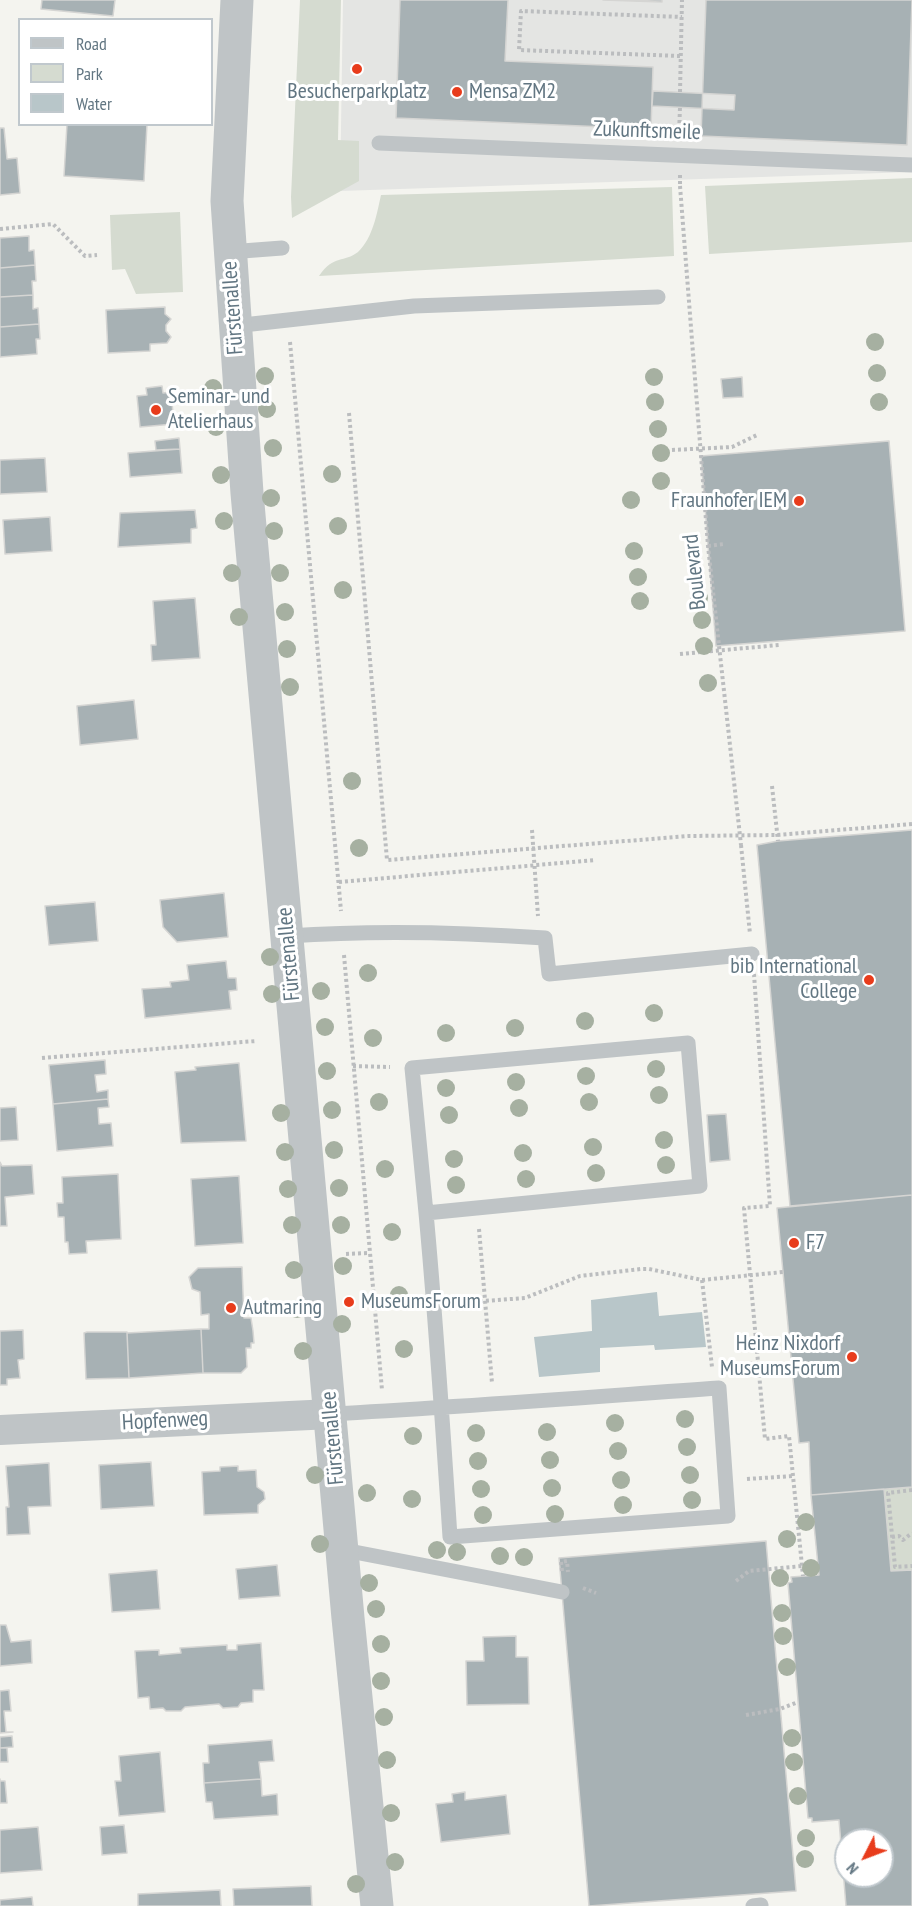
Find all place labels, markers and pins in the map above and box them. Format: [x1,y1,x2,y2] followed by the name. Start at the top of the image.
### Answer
[350,62,364,76] marker: Besucherparkplatz
[287,79,427,105] place label: Besucherparkplatz
[469,79,556,105] place label: Mensa ZM2
[450,85,464,99] marker: Mensa ZM2
[168,384,270,436] place label: Seminar- und Atelierhaus
[149,403,163,417] marker: Seminar- und Atelierhaus
[671,488,787,514] place label: Fraunhofer IEM
[792,494,806,508] marker: Fraunhofer IEM
[730,954,857,1005] place label: bib International College
[862,973,876,987] marker: bib International College
[806,1230,825,1256] place label: F7
[787,1236,801,1250] marker: F7
[361,1289,481,1315] place label: MuseumsForum
[243,1295,322,1321] place label: Autmaring
[342,1295,356,1309] marker: MuseumsForum
[224,1301,238,1315] marker: Autmaring
[720,1331,840,1382] place label: Heinz Nixdorf MuseumsForum
[845,1350,859,1364] marker: Heinz Nixdorf MuseumsForum

